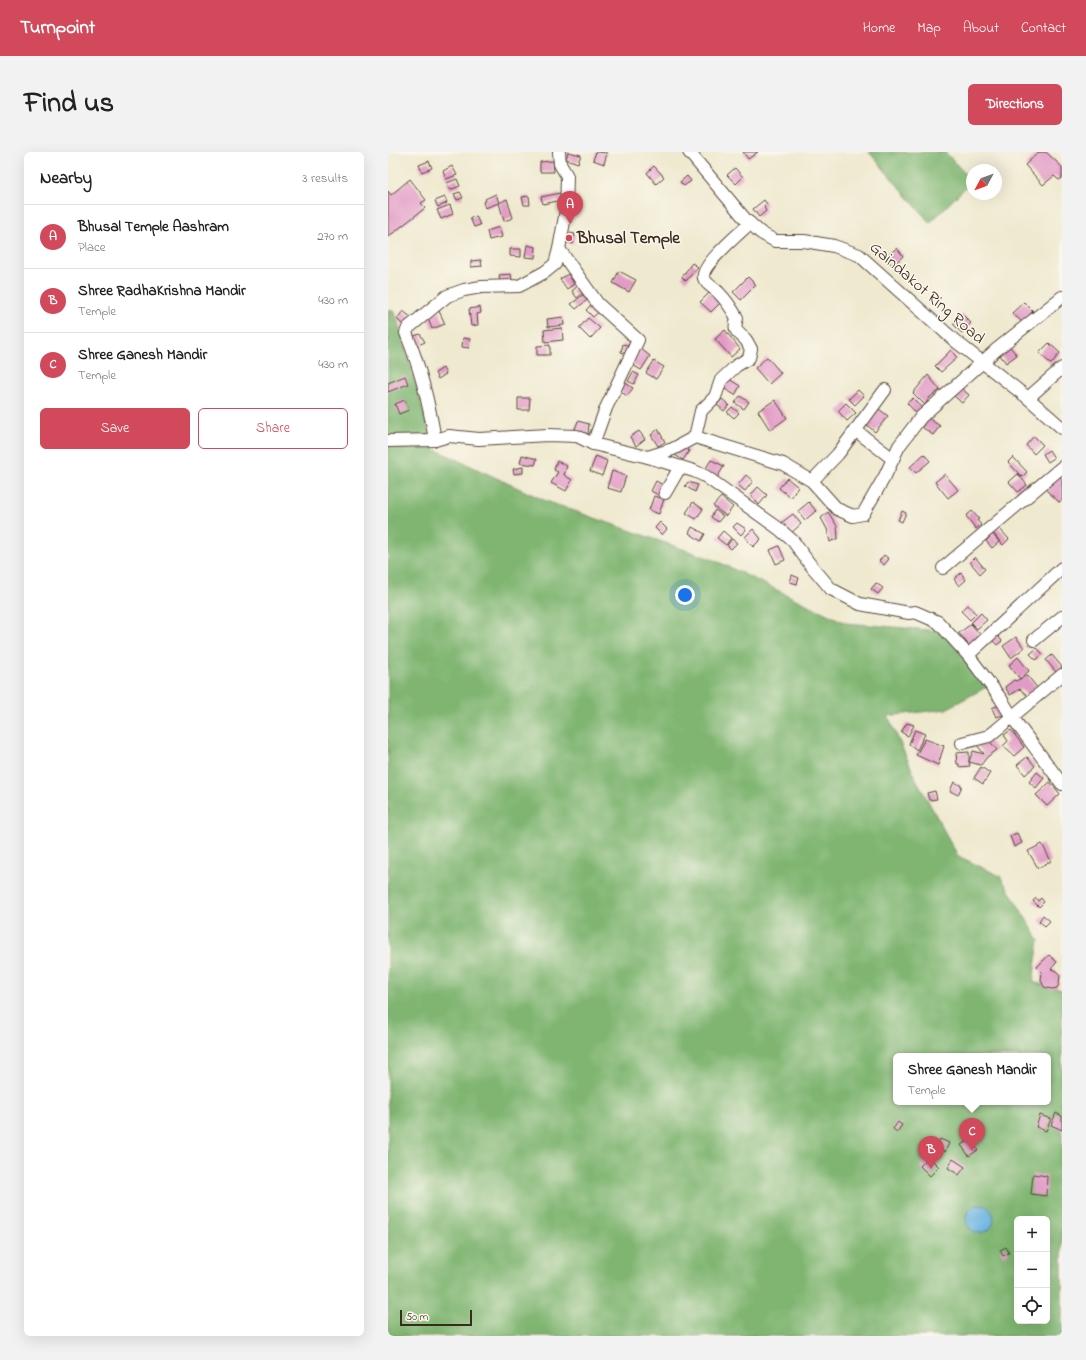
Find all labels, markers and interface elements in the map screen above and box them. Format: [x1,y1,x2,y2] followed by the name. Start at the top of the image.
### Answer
[20,15,95,42] text: Turnpoint
[863,18,895,39] text: Home
[917,18,941,39] text: Map
[963,18,999,39] text: About
[1021,18,1066,39] text: Contact
[24,84,114,125] text: Find us
[968,84,1062,125] button: Directions
[966,164,1002,200] north arrow
[40,166,92,191] text: Nearby
[302,169,348,188] text: 3 results
[557,191,583,224] pin: A
[78,216,229,238] text: Bhusal Temple Aashram
[576,226,681,251] place label: Bhusal Temple
[49,227,57,246] text: A
[317,227,348,246] text: 270 m
[564,233,574,243] marker: Bhusal Temple
[862,236,991,352] street label: Gaindakot Ring Road
[78,238,106,257] text: Place
[78,280,246,302] text: Shree RadhaKrishna Mandir
[49,291,57,310] text: B
[318,291,348,310] text: 430 m
[78,302,116,321] text: Temple
[78,344,207,366] text: Shree Ganesh Mandir
[49,355,57,374] text: C
[318,355,348,374] text: 430 m
[78,366,116,385] text: Temple
[40,408,190,449] button: Save
[198,408,348,449] button: Share
[675,585,695,605] your location
[893,1053,1051,1105] popup
[907,1059,1037,1081] text: Shree Ganesh Mandir
[907,1081,946,1100] text: Temple
[959,1118,985,1151] pin: C
[918,1136,944,1169] pin: B
[1014,1216,1050,1324] map controls
[1014,1216,1050,1252] button: +
[1014,1252,1050,1288] button: −
[1014,1288,1050,1324] button: locate
[400,1308,472,1327] scale bar
[406,1309,428,1325] text: 50 m

